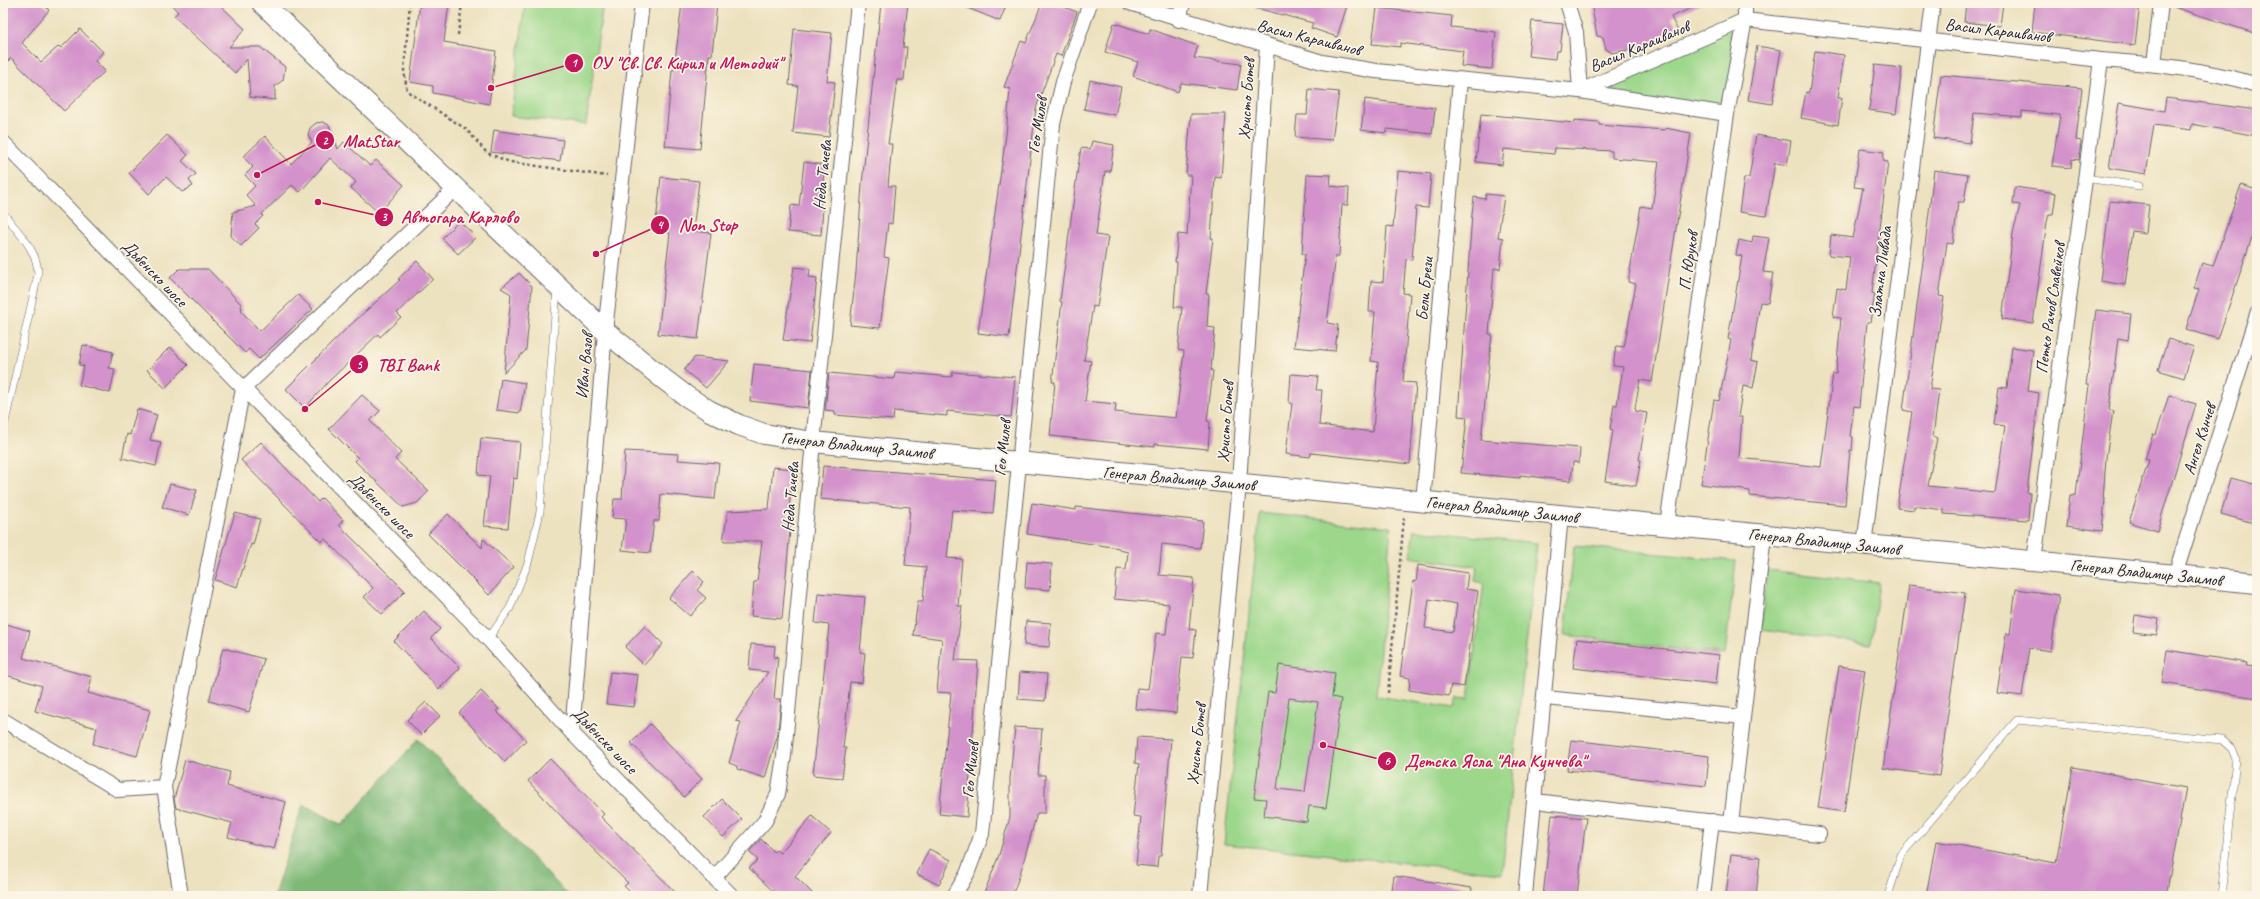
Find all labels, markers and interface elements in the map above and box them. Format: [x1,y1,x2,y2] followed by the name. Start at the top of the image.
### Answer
[1255,14,1367,61] street label: Васил Караиванов
[1944,14,2056,48] street label: Васил Караиванов
[1586,15,1696,77] street label: Васил Караиванов
[564,48,789,78] callout: ОУ "Св. Св. Кирил и Методий"
[592,52,786,74] text: ОУ "Св. Св. Кирил и Методий"
[571,55,578,71] text: 1
[1233,55,1260,140] street label: Христо Ботев
[1023,93,1053,154] street label: Гео Милев
[315,125,407,155] callout: MatStar
[343,130,401,152] text: MatStar
[322,133,329,149] text: 2
[808,138,837,211] street label: Неда Тачева
[374,202,526,232] callout: Автогара Карлово
[401,206,520,228] text: Автогара Карлово
[381,209,388,225] text: 3
[650,210,745,240] callout: Non Stop
[679,214,738,236] text: Non Stop
[657,217,664,233] text: 4
[1864,224,1897,319] street label: Златна Ливада
[1674,227,1704,292] street label: П. Юруков
[118,235,193,312] street label: Дъбенско шосе
[2031,238,2070,375] street label: Петко Рачов Славейков
[1411,255,1438,322] street label: Бели Брези
[571,329,598,400] street label: Иван Вазов
[349,349,447,379] callout: TBI Bank
[377,354,441,376] text: TBI Bank
[356,357,363,373] text: 5
[1212,378,1239,463] street label: Христо Ботев
[2178,397,2222,477] street label: Ангел Кънчев
[989,416,1016,477] street label: Гео Милев
[780,427,938,464] street label: Генерал Владимир Заимов
[777,460,804,533] street label: Неда Тачева
[1102,461,1260,496] street label: Генерал Владимир Заимов
[344,468,420,544] street label: Дъбенско шосе
[1425,491,1583,528] street label: Генерал Владимир Заимов
[1747,523,1905,560] street label: Генерал Владимир Заимов
[2069,554,2227,591] street label: Генерал Владимир Заимов
[1182,700,1211,785] street label: Христо Ботев
[568,702,643,779] street label: Дъбенско шосе
[957,738,984,799] street label: Гео Милев
[1377,746,1593,776] callout: Детска Ясла "Ана Кунчева"
[1404,750,1589,772] text: Детска Ясла "Ана Кунчева"
[1384,753,1391,769] text: 6

